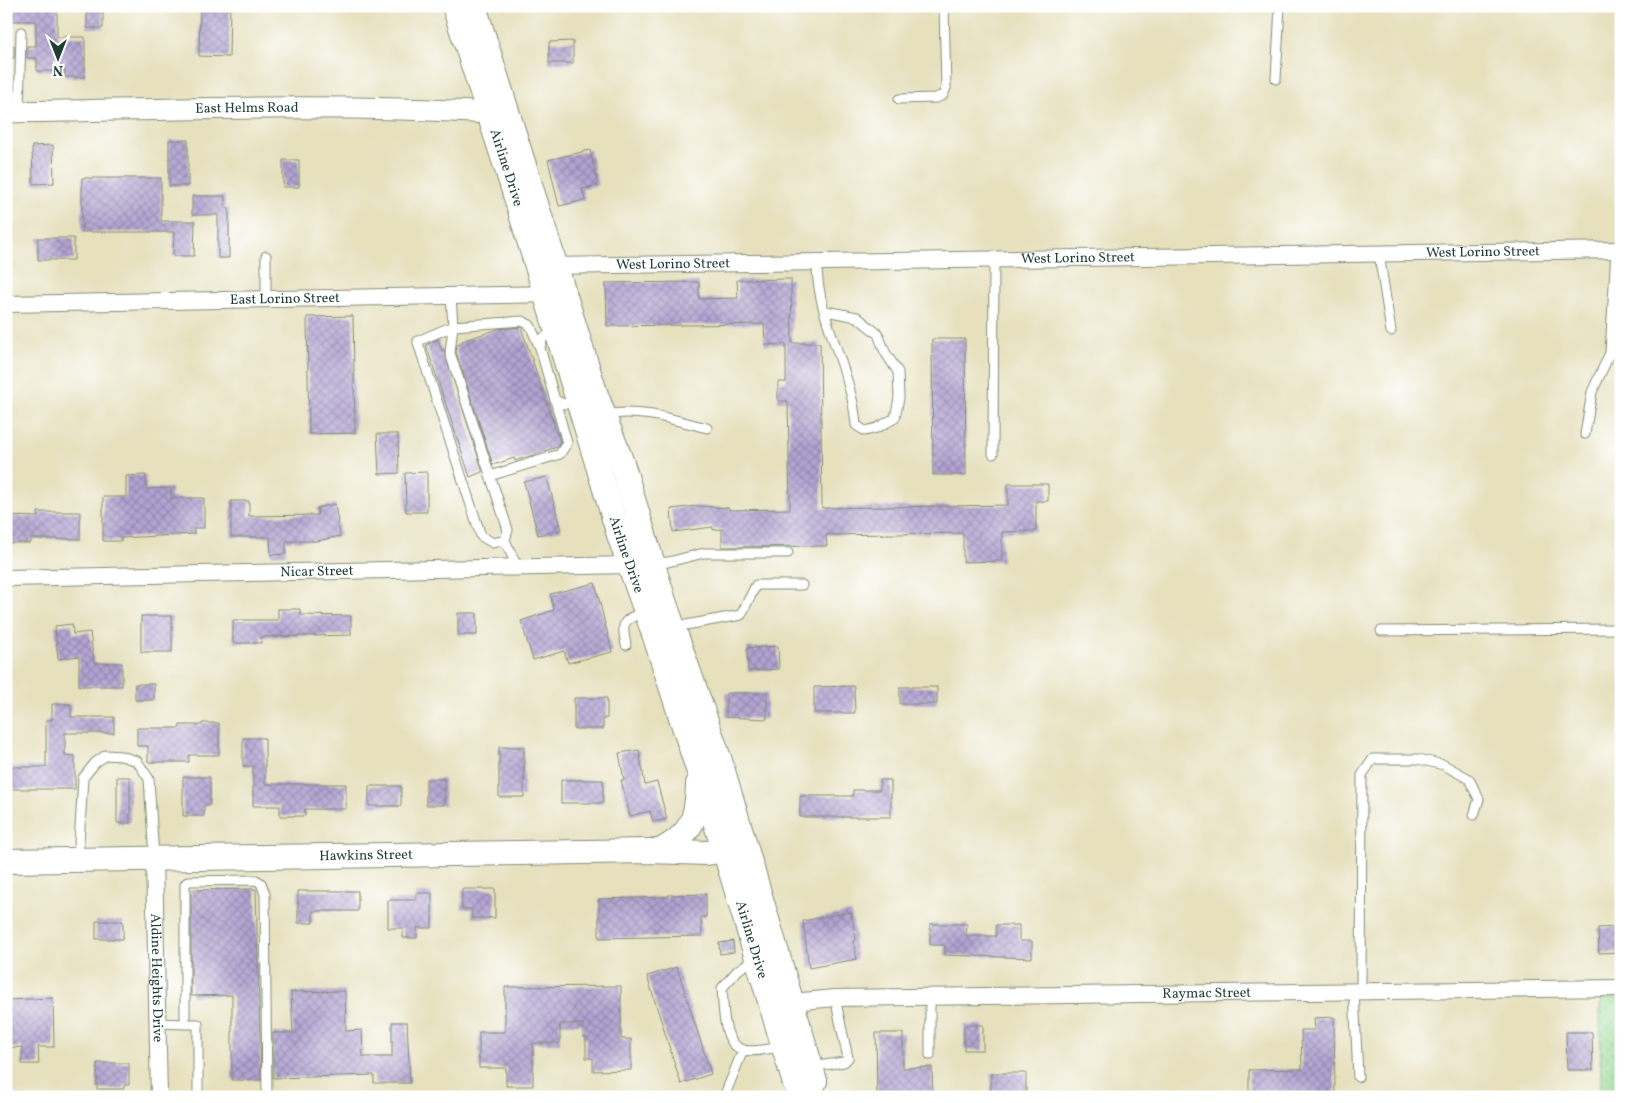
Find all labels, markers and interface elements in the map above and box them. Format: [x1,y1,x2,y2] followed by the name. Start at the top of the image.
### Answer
[32,32,82,82] north arrow
[53,60,63,79] text: N
[195,98,299,118] street label: East Helms Road
[485,127,528,209] street label: Airline Drive
[1426,242,1540,262] street label: West Lorino Street
[1021,248,1135,268] street label: West Lorino Street
[616,254,730,274] street label: West Lorino Street
[230,288,340,309] street label: East Lorino Street
[604,514,648,596] street label: Airline Drive
[280,561,354,582] street label: Nicar Street
[319,845,413,866] street label: Hawkins Street
[731,898,772,981] street label: Airline Drive
[146,913,167,1043] street label: Aldine Heights Drive
[1162,983,1251,1003] street label: Raymac Street

